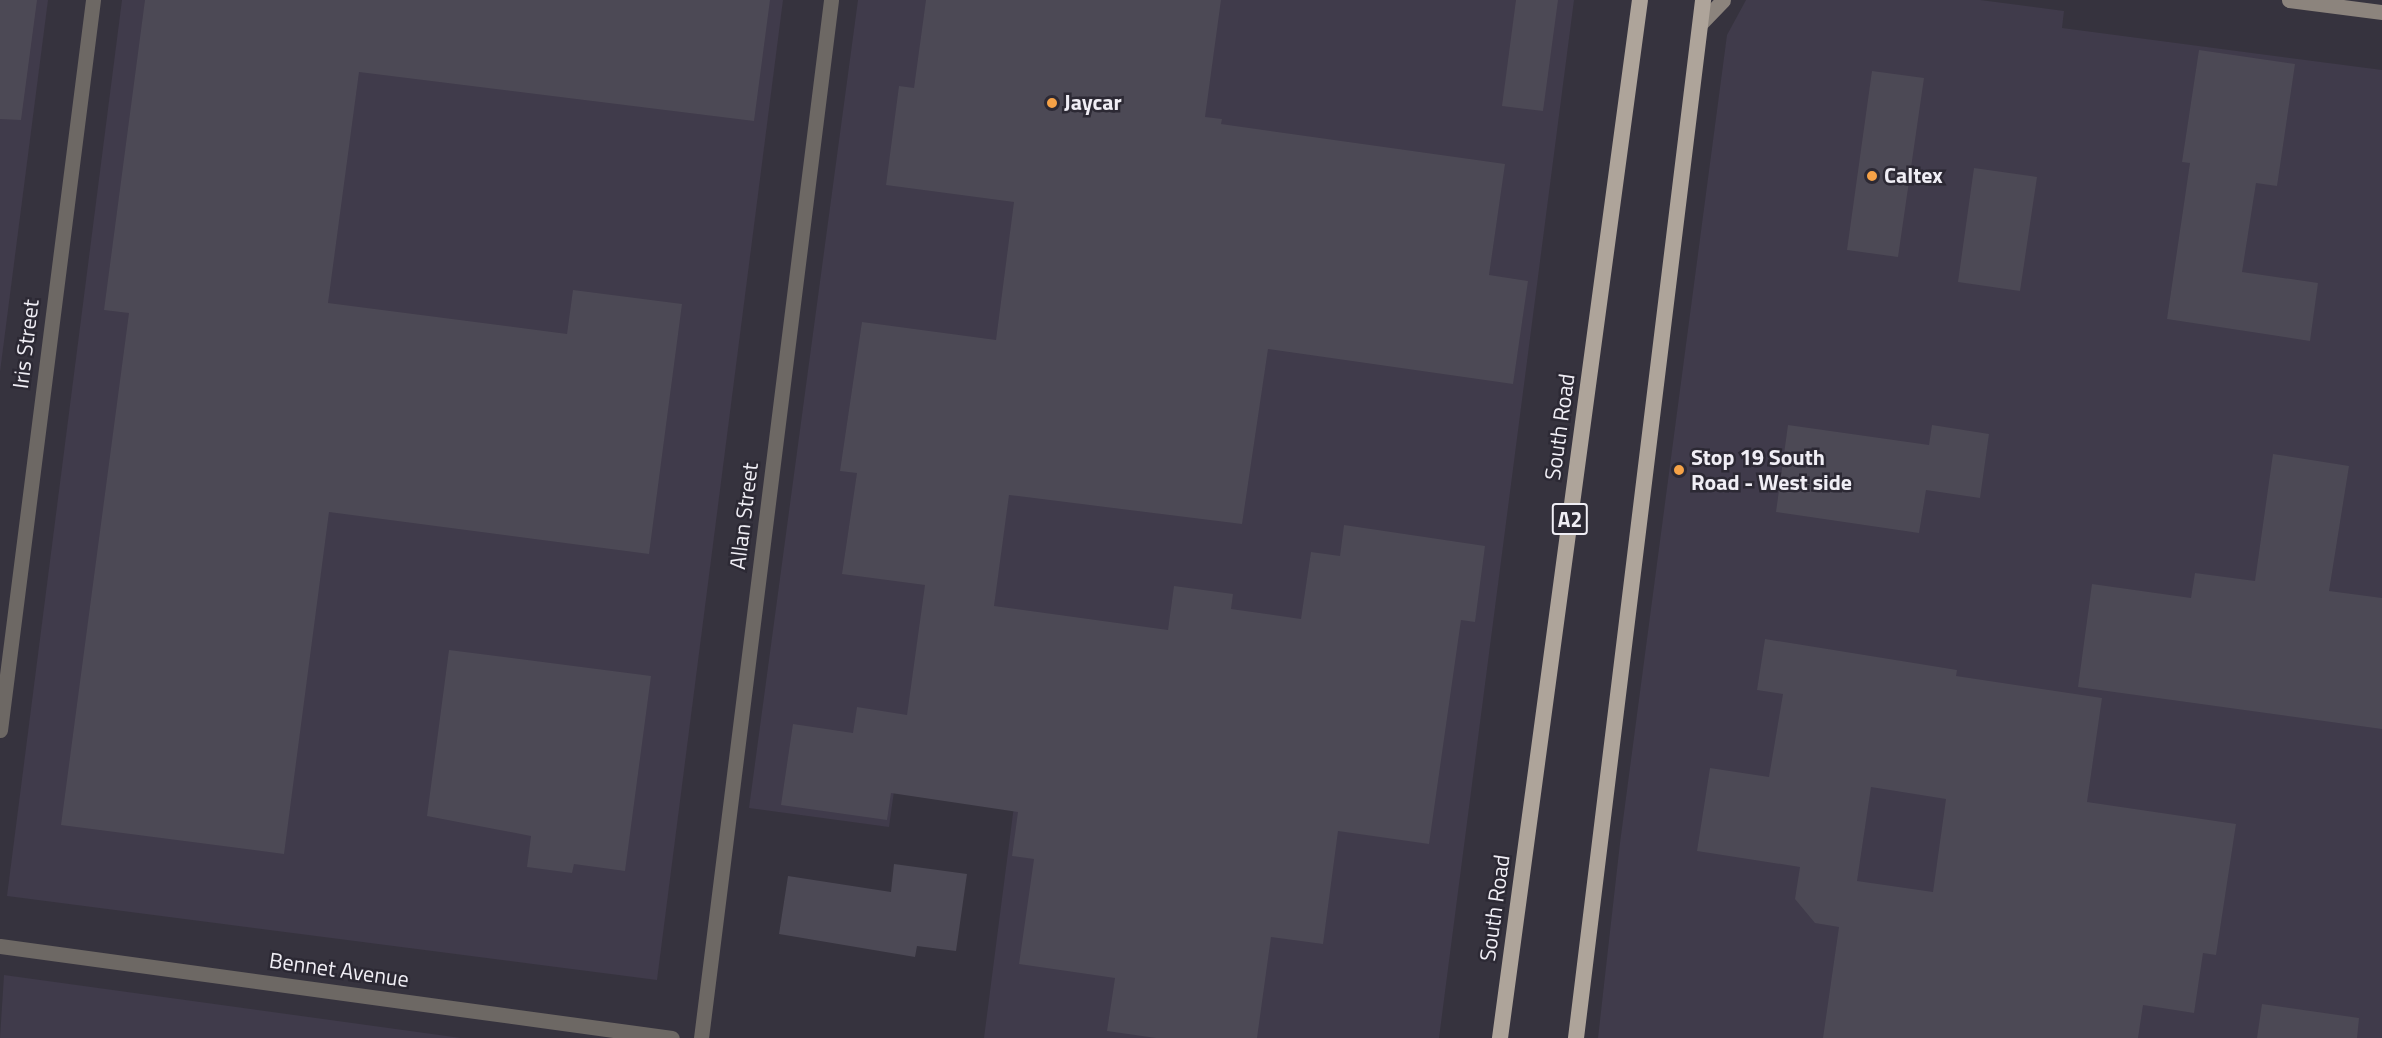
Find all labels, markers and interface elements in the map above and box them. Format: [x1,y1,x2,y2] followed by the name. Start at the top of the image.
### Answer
[1064,90,1122,116] place label: Jaycar
[1045,96,1059,110] marker: Jaycar
[1884,163,1943,189] place label: Caltex
[1865,169,1879,183] marker: Caltex
[7,298,45,390] street label: Iris Street
[1539,372,1581,482] street label: South Road
[1691,444,1852,496] place label: Stop 19 South Road - West side
[724,461,764,571] street label: Allan Street
[1672,463,1686,477] marker: Stop 19 South Road - West side
[1550,501,1590,537] road number: A2
[1474,853,1516,963] street label: South Road
[267,947,411,993] street label: Bennet Avenue

